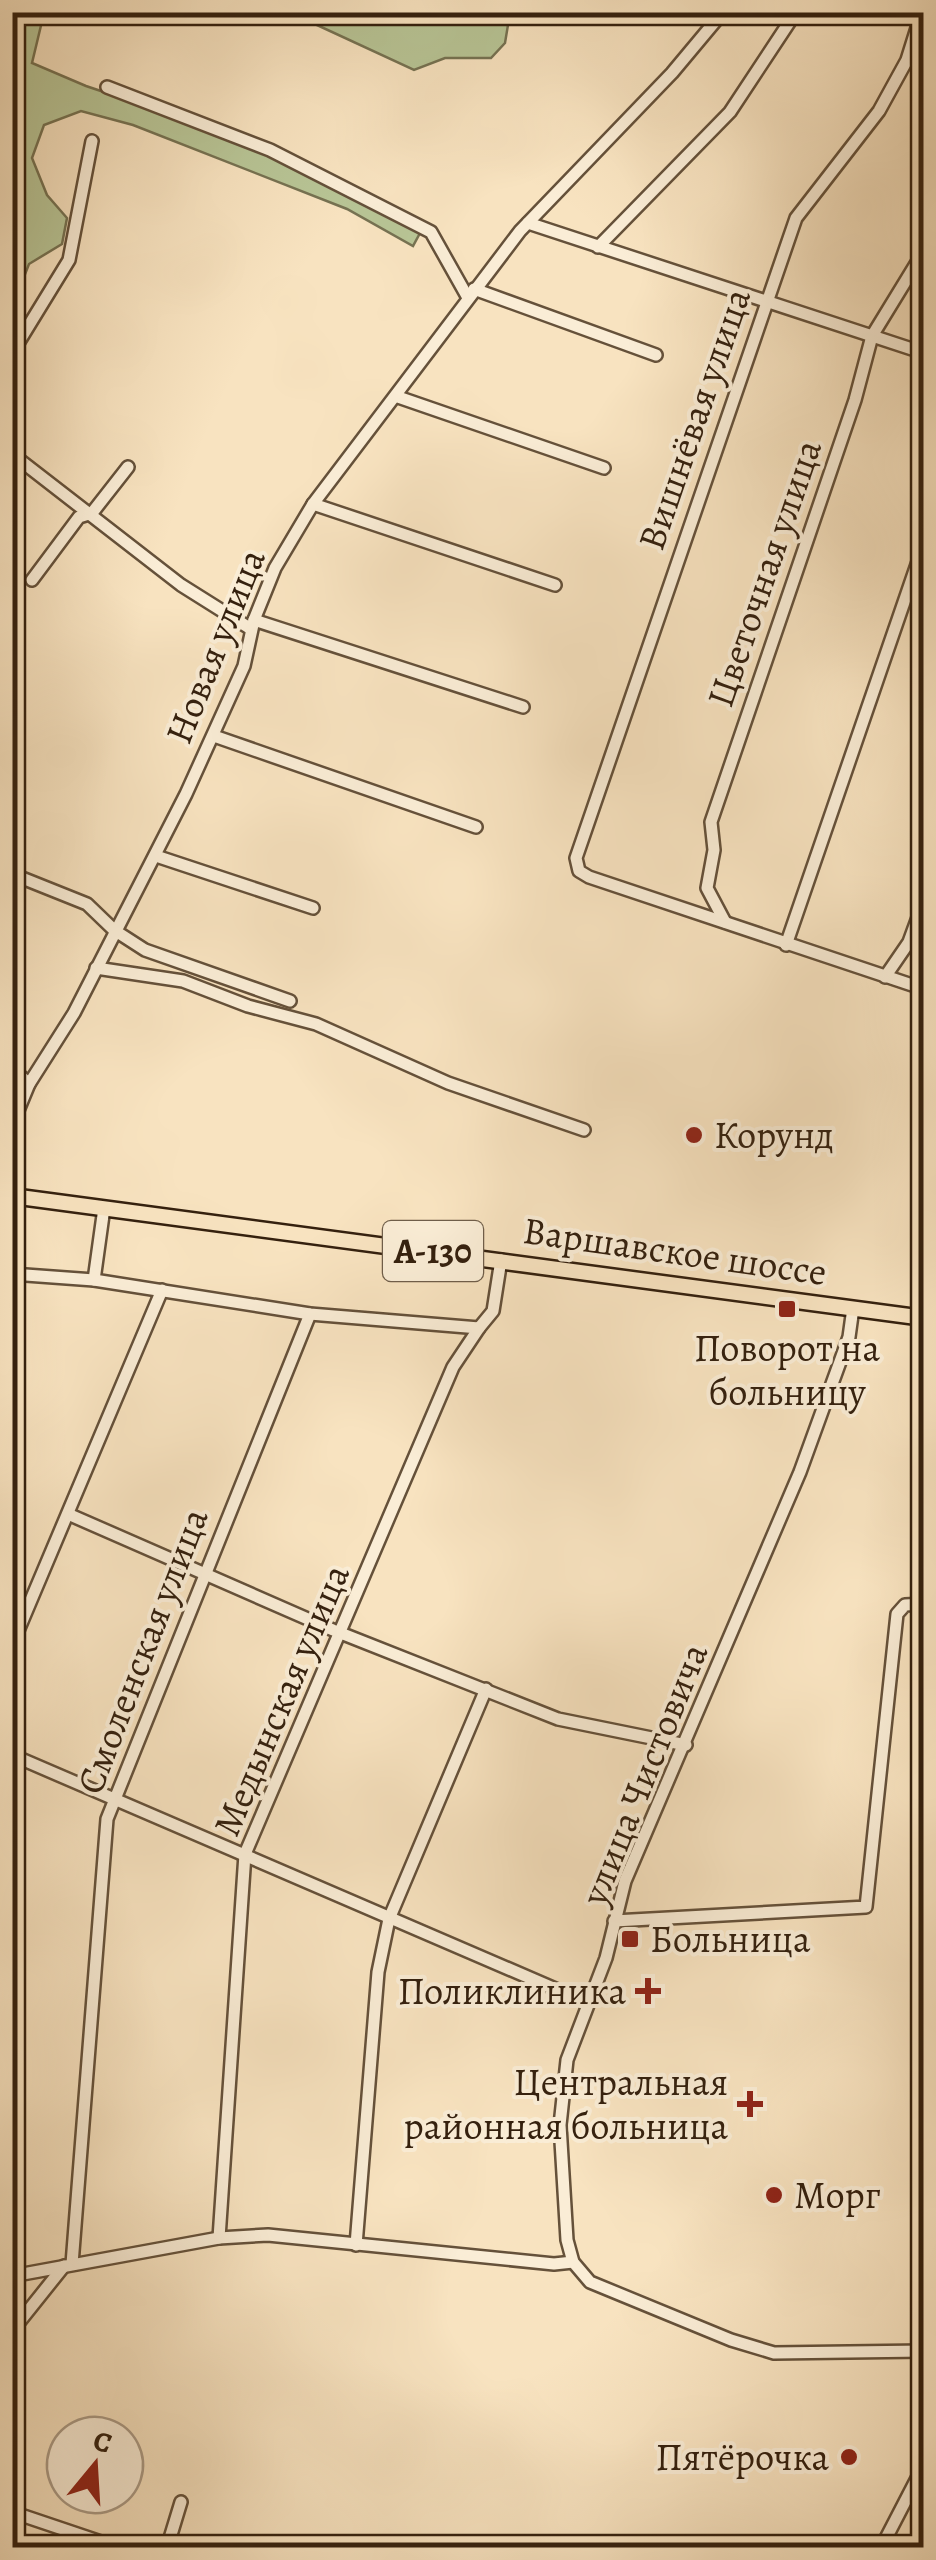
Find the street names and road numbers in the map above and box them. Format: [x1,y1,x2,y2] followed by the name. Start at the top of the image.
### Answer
[625,281,763,557] street label: Вишнёвая улица
[694,432,834,713] street label: Цветочная улица
[152,541,278,751] street label: Новая улица
[520,1204,830,1298] street label: Варшавское шоссе
[383,1221,483,1281] road number: А-130
[64,1500,221,1801] street label: Смоленская улица
[200,1556,362,1844] street label: Медынская улица
[567,1635,720,1913] street label: улица Чистовича

